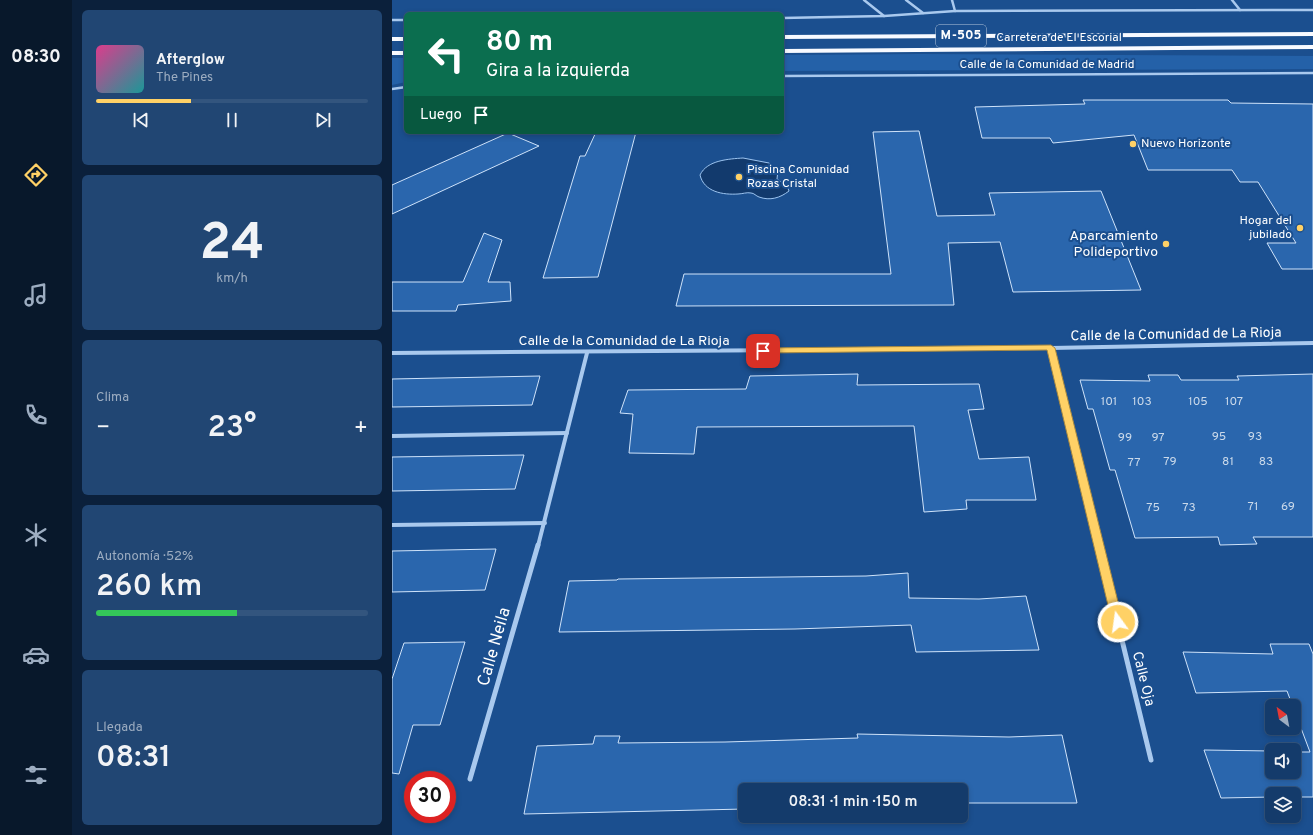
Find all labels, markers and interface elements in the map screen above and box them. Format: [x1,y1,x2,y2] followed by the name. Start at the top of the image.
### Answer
[486,25,553,61] text: 80 m
[936,25,986,47] road number: M-505
[420,28,472,80] icon: left
[996,30,1122,46] street label: Carretera de El Escorial
[11,46,61,69] text: 08:30
[156,51,225,70] text: Afterglow
[960,57,1134,73] street label: Calle de la Comunidad de Madrid
[486,60,630,83] text: Gira a la izquierda
[156,70,213,86] text: The Pines
[470,104,492,126] icon: arrive
[420,106,462,125] text: Luego
[130,109,152,131] icon: previous
[221,109,243,131] icon: pause
[312,109,334,131] icon: next
[1141,136,1231,152] place label: Nuevo Horizonte
[1128,139,1138,149] marker: Nuevo Horizonte
[22,161,50,189] icon: directions
[747,162,849,192] place label: Piscina Comunidad Rozas Cristal
[734,172,744,182] marker: Piscina Comunidad Rozas Cristal
[199,212,265,278] text: 24
[1240,213,1292,243] place label: Hogar del jubilado
[1295,223,1305,233] marker: Hogar del jubilado
[1070,228,1158,261] place label: Aparcamiento Polideportivo
[1161,239,1171,249] marker: Aparcamiento Polideportivo
[216,271,248,287] text: km/h
[22,281,50,309] icon: music
[1070,325,1282,345] street label: Calle de la Comunidad de La Rioja
[518,333,730,350] street label: Calle de la Comunidad de La Rioja
[746,334,780,368] pin
[752,340,774,362] icon: arrive
[96,390,129,406] text: Clima
[1101,394,1117,410] house number: 101
[1132,394,1152,410] house number: 103
[1188,394,1208,410] house number: 105
[1225,394,1243,410] house number: 107
[22,401,50,429] icon: phone
[208,410,256,447] text: 23°
[96,415,110,442] text: −
[354,415,368,442] text: +
[1212,429,1226,445] house number: 95
[1248,429,1262,445] house number: 93
[1118,430,1132,446] house number: 99
[1151,430,1165,446] house number: 97
[1163,454,1177,470] house number: 79
[1222,454,1234,470] house number: 81
[1259,454,1273,470] house number: 83
[1128,455,1140,471] house number: 77
[1248,499,1258,515] house number: 71
[1281,499,1295,515] house number: 69
[1146,500,1160,516] house number: 75
[1182,500,1196,516] house number: 73
[22,521,50,549] icon: climate
[96,549,193,565] text: Autonomía · 52%
[96,569,202,606] text: 260 km
[1097,601,1139,643] position arrow
[473,605,517,689] street label: Calle Neila
[22,641,50,669] icon: car
[1128,650,1158,708] street label: Calle Oja
[1265,699,1301,735] north arrow
[1265,699,1301,823] map controls
[96,720,143,736] text: Llegada
[96,740,171,777] text: 08:31
[1265,743,1301,779] button: sound
[22,761,50,789] icon: filters
[404,771,456,823] speed limit sign: 30
[1265,787,1301,823] button: layers
[788,793,918,812] text: 08:31 · 1 min · 150 m

